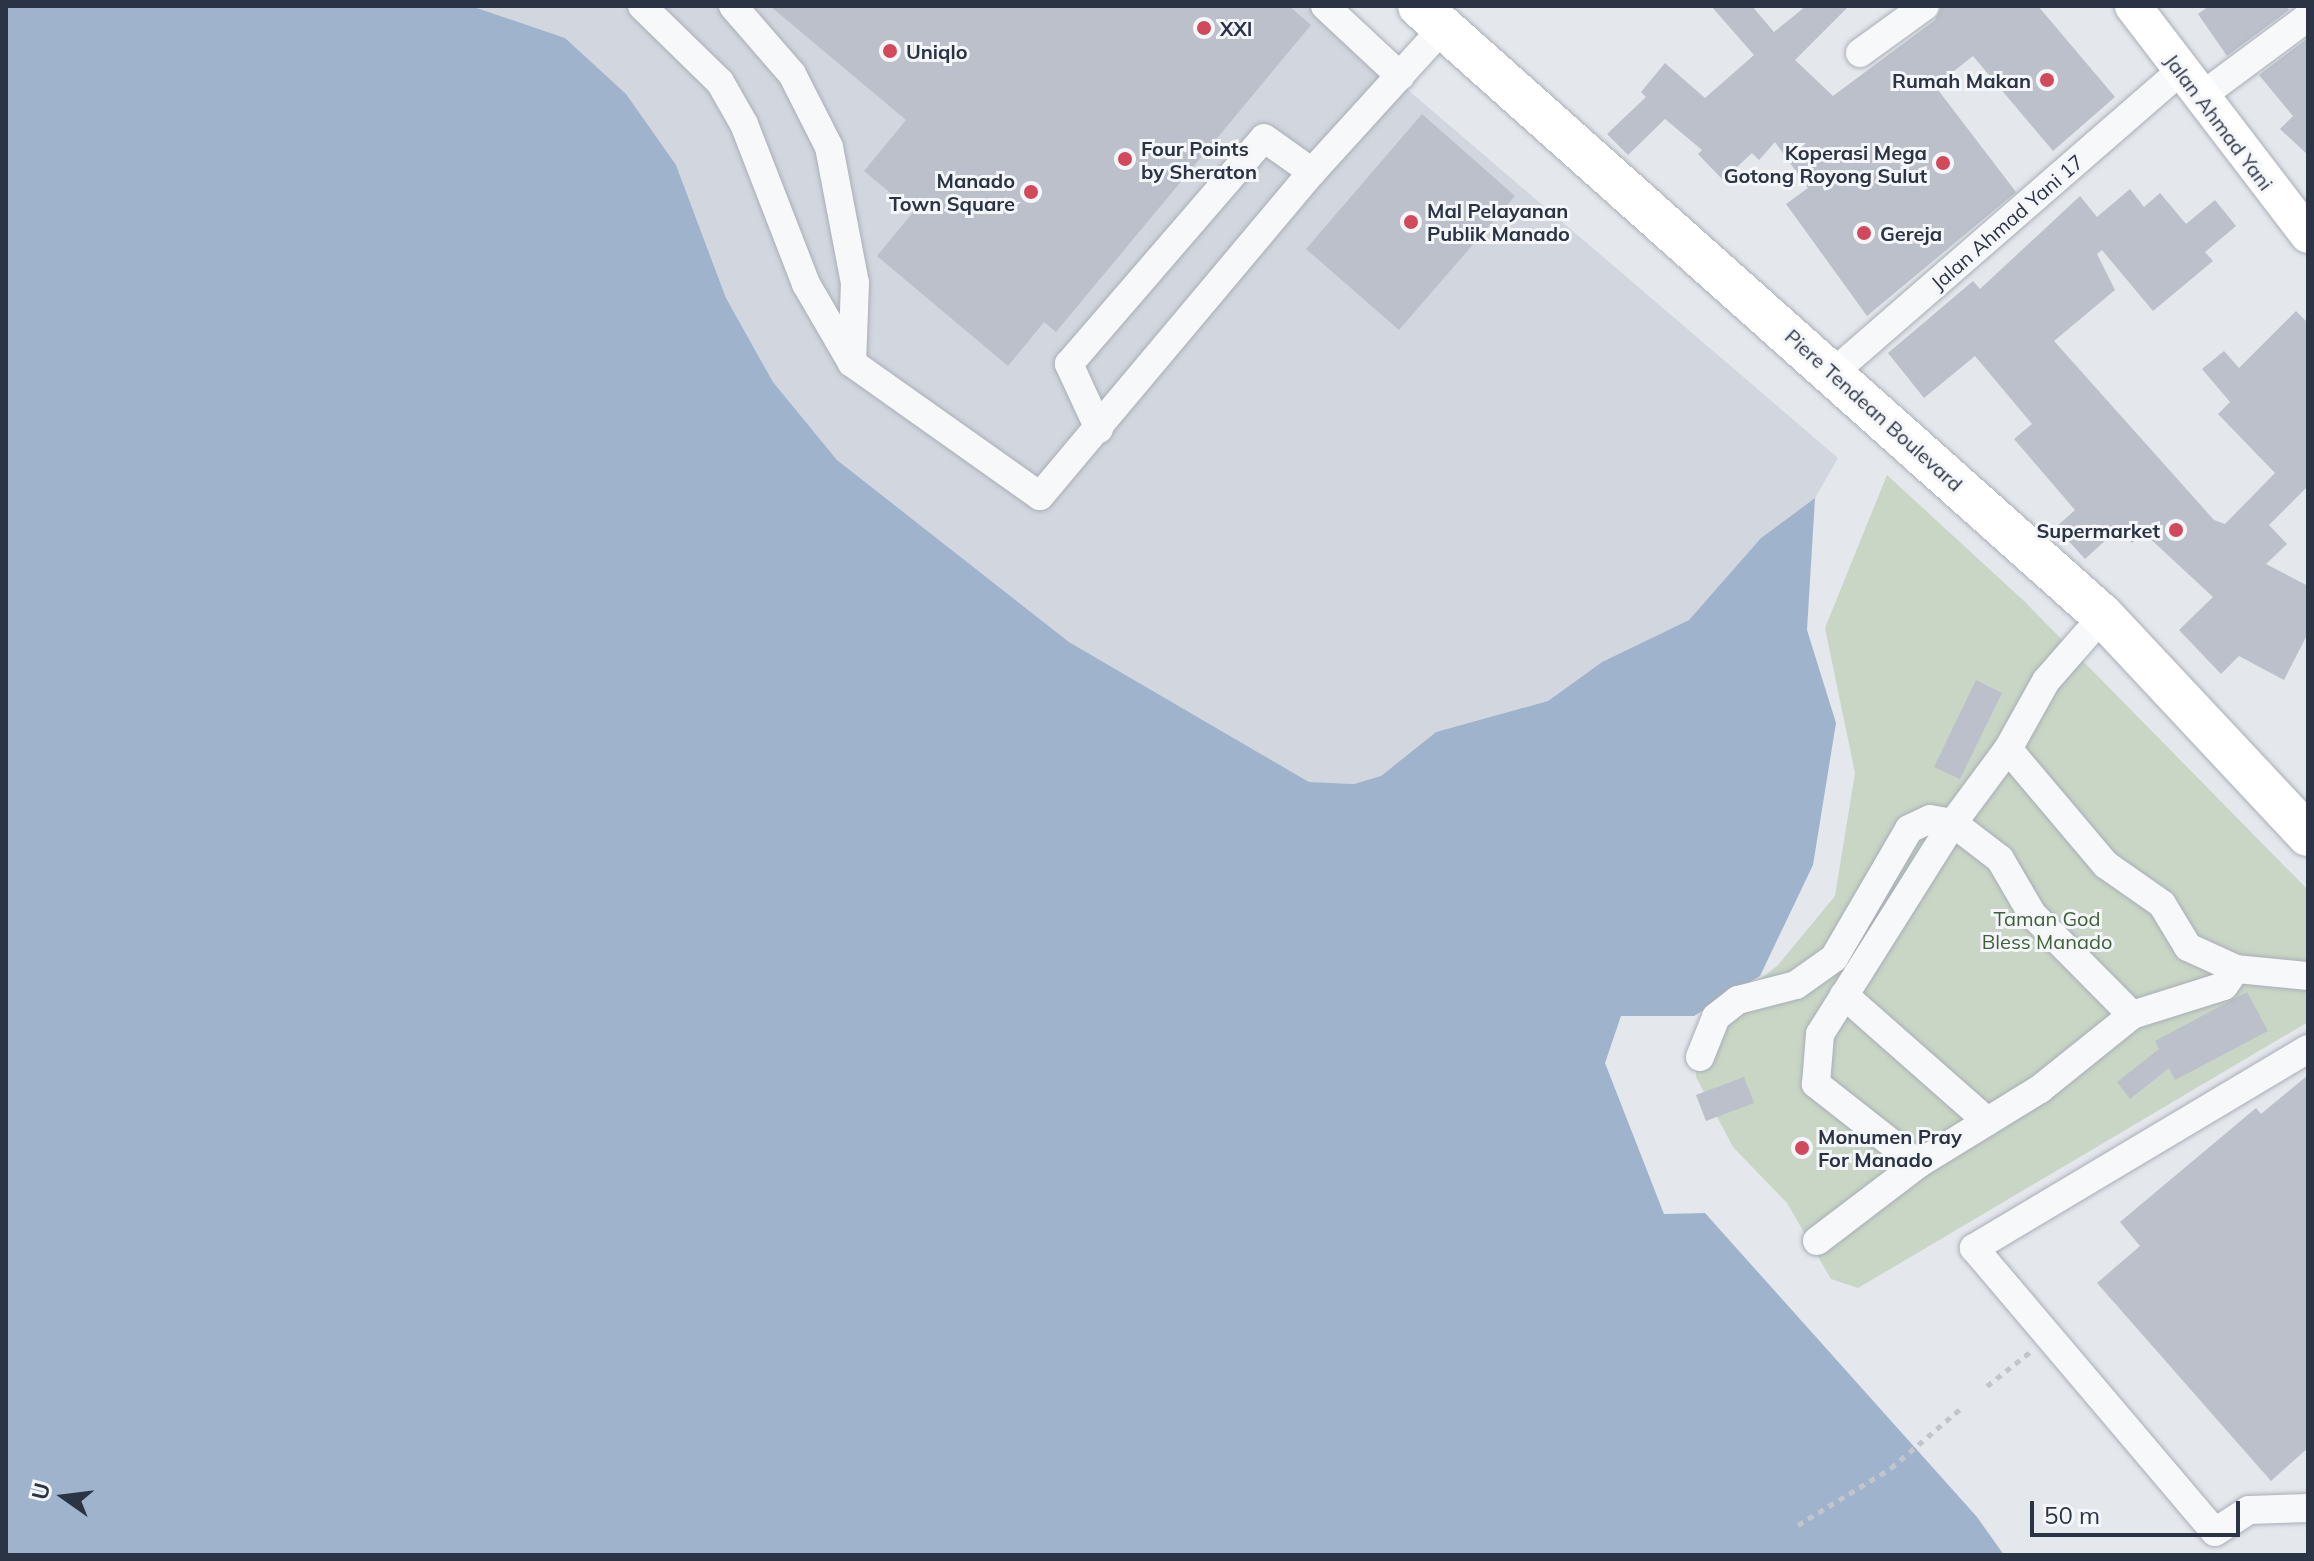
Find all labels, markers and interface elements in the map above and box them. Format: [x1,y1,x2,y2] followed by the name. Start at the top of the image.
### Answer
[1220,16,1253,40] place label: XXI
[1195,19,1213,37] marker: XXI
[906,39,968,63] place label: Uniqlo
[881,42,899,60] marker: Uniqlo
[2160,49,2278,195] street label: Jalan Ahmad Yani
[1892,68,2031,92] place label: Rumah Makan
[2038,71,2056,89] marker: Rumah Makan
[1141,136,1257,183] place label: Four Points by Sheraton
[1724,140,1927,187] place label: Koperasi Mega Gotong Royong Sulut
[1926,149,2088,295] street label: Jalan Ahmad Yani 17
[1116,150,1134,168] marker: Four Points by Sheraton
[1934,154,1952,172] marker: Koperasi Mega Gotong Royong Sulut
[889,168,1015,215] place label: Manado Town Square
[1022,183,1040,201] marker: Manado Town Square
[1427,198,1570,245] place label: Mal Pelayanan Publik Manado
[1402,213,1420,231] marker: Mal Pelayanan Publik Manado
[1880,221,1942,245] place label: Gereja
[1855,224,1873,242] marker: Gereja
[1780,324,1968,496] street label: Piere Tendean Boulevard
[2036,518,2160,542] place label: Supermarket
[2167,521,2185,539] marker: Supermarket
[1982,906,2112,953] park label: Taman God Bless Manado
[1818,1124,1962,1171] place label: Monumen Pray For Manado
[1793,1139,1811,1157] marker: Monumen Pray For Manado
[24,1457,104,1537] north arrow
[25,1480,56,1502] text: U
[2034,1485,2244,1535] scale bar
[2044,1500,2100,1530] text: 50 m

